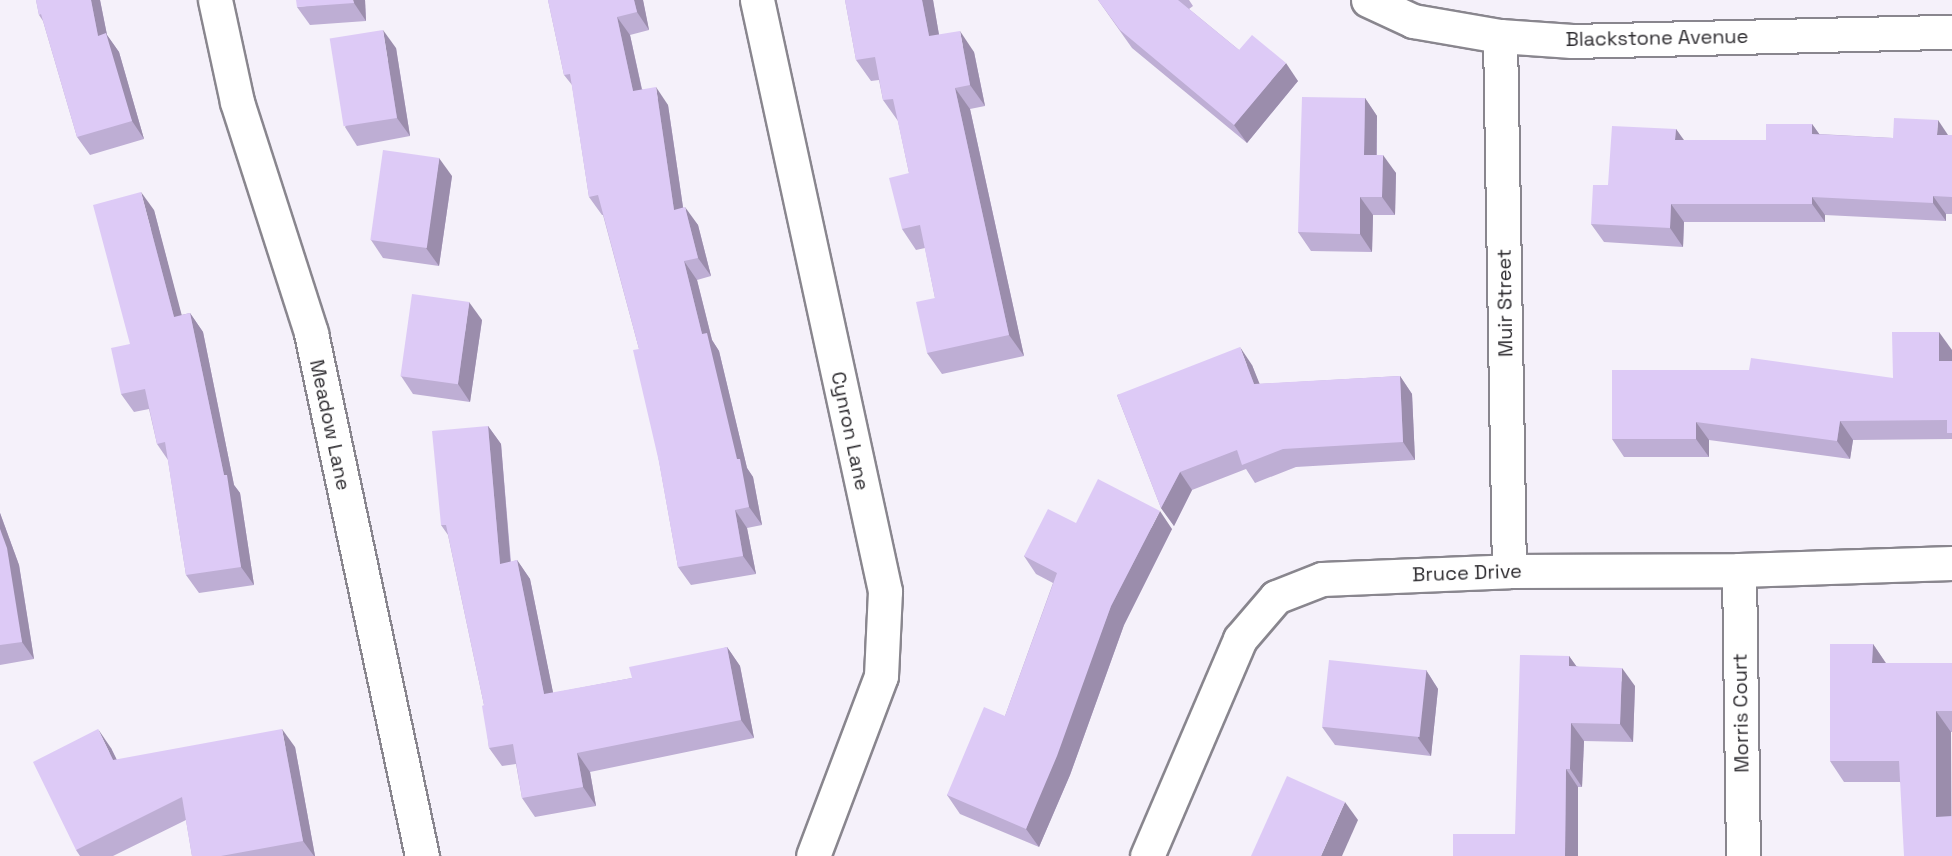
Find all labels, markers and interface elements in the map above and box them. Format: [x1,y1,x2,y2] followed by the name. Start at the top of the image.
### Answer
[1565,24,1749,52] street label: Blackstone Avenue
[1492,249,1518,357] street label: Muir Street
[304,357,356,493] street label: Meadow Lane
[826,369,874,493] street label: Cynron Lane
[1412,559,1522,587] street label: Bruce Drive
[1728,653,1754,773] street label: Morris Court

